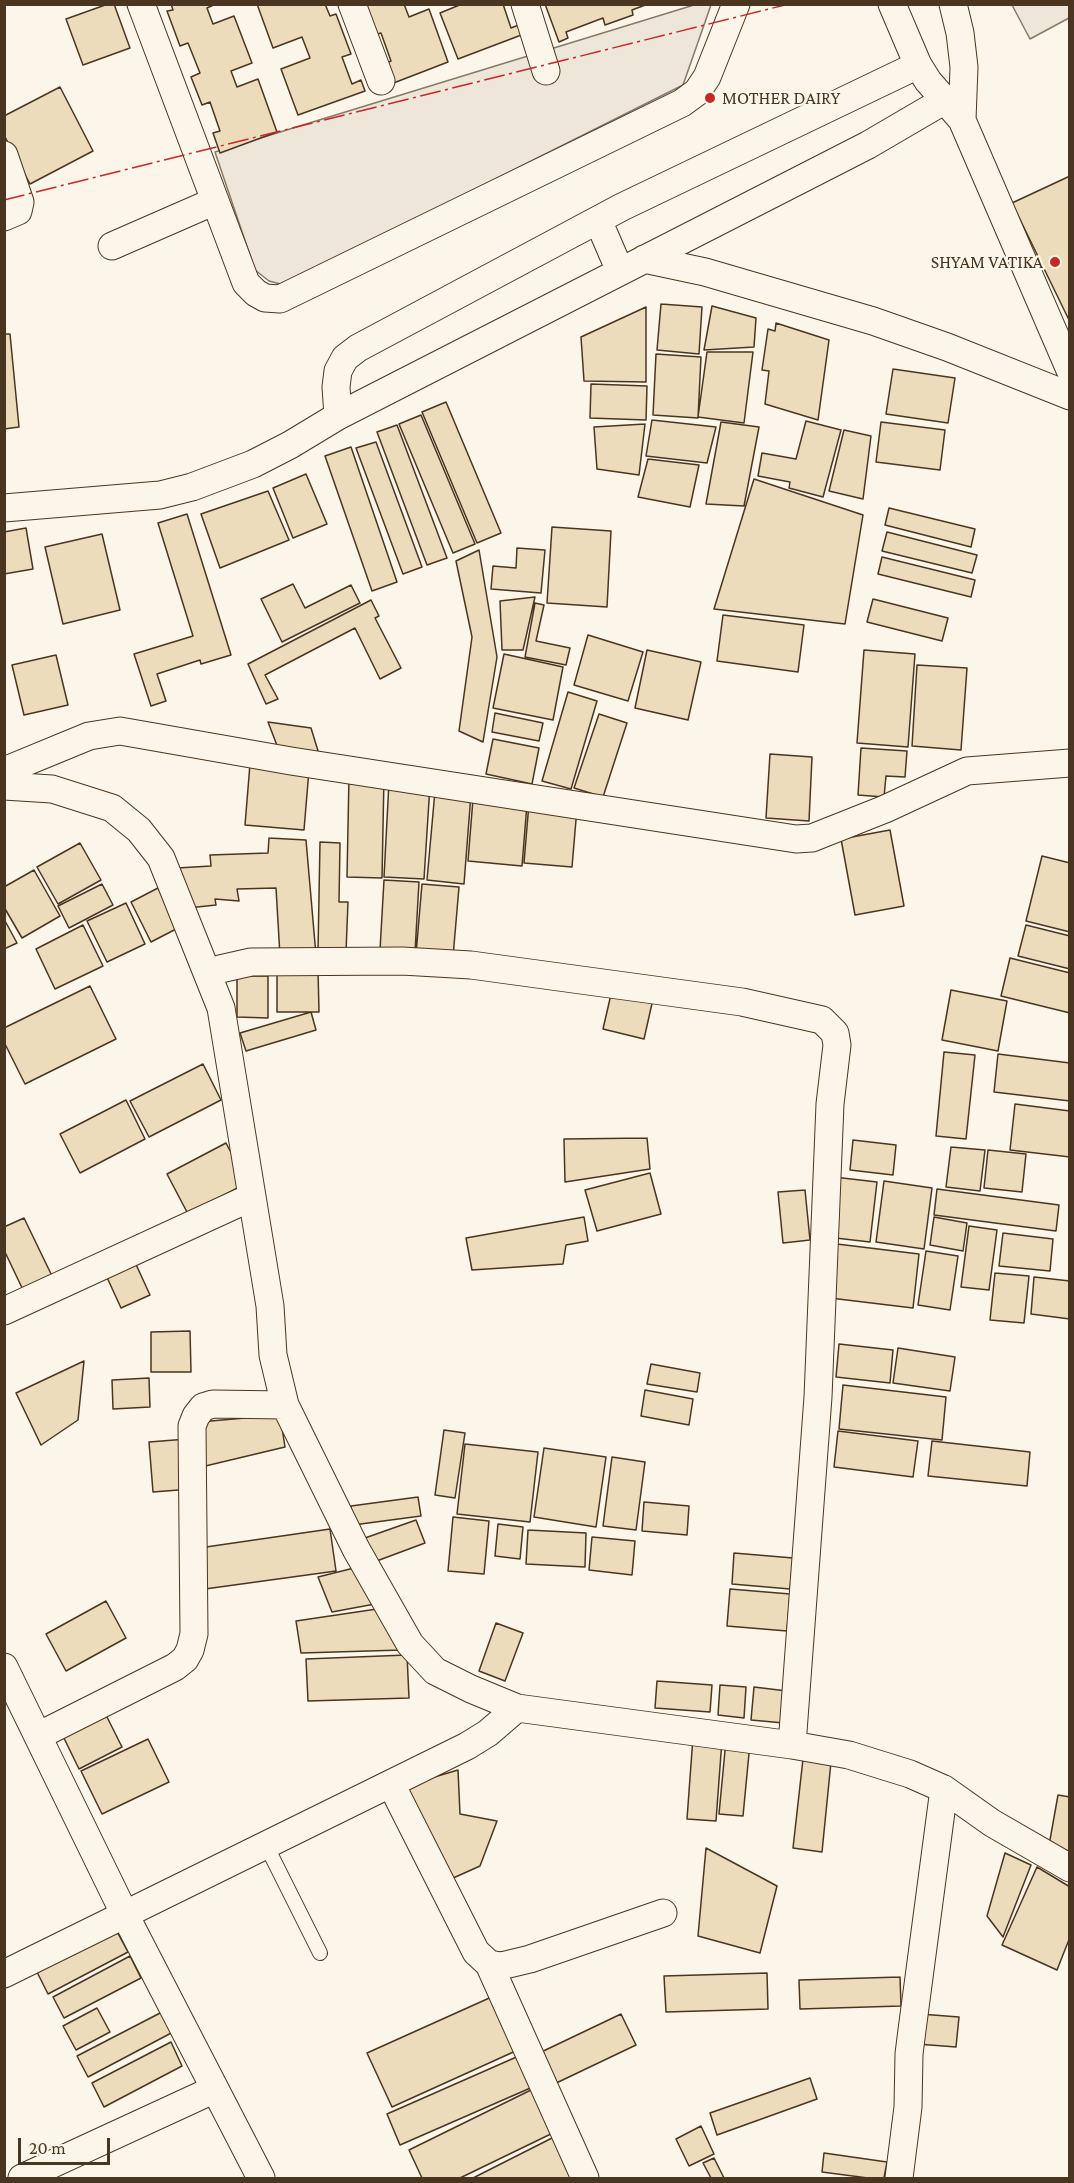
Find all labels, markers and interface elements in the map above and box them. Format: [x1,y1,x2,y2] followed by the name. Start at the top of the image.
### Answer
[722,87,840,109] place label: MOTHER DAIRY
[703,91,717,105] marker: MOTHER DAIRY
[931,251,1043,273] place label: SHYAM VATIKA
[1048,255,1062,269] marker: SHYAM VATIKA
[21,2126,112,2164] scale bar
[29,2138,66,2158] text: 20 m

